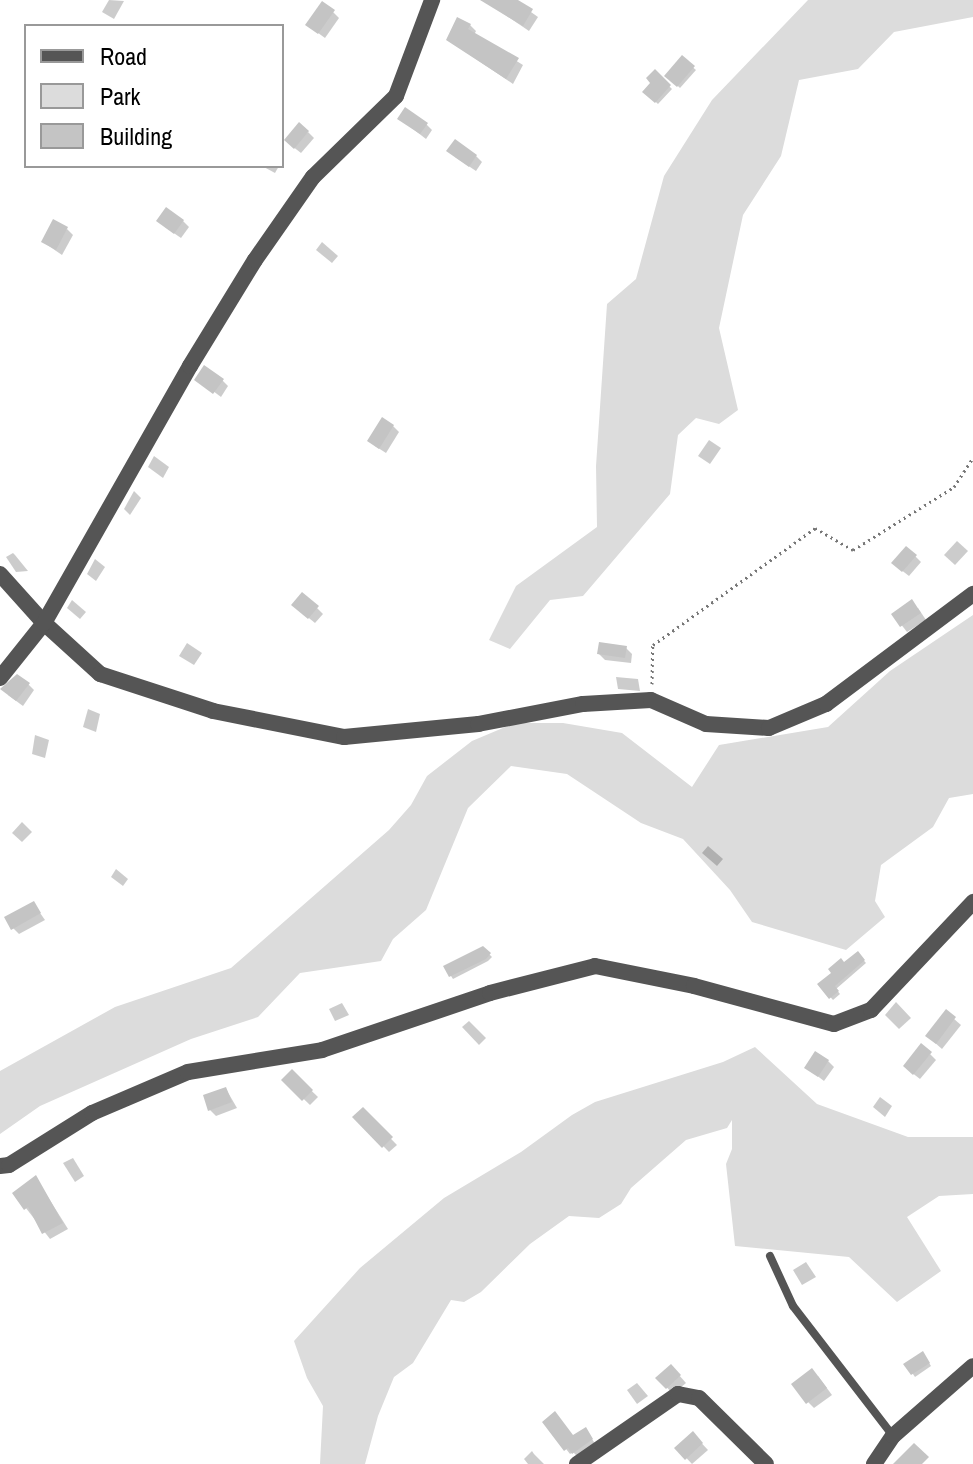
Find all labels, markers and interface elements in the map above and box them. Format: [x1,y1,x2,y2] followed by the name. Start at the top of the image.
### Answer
[24,24,284,168] legend
[100,40,147,72] text: Road
[100,80,140,112] text: Park
[100,120,172,152] text: Building

